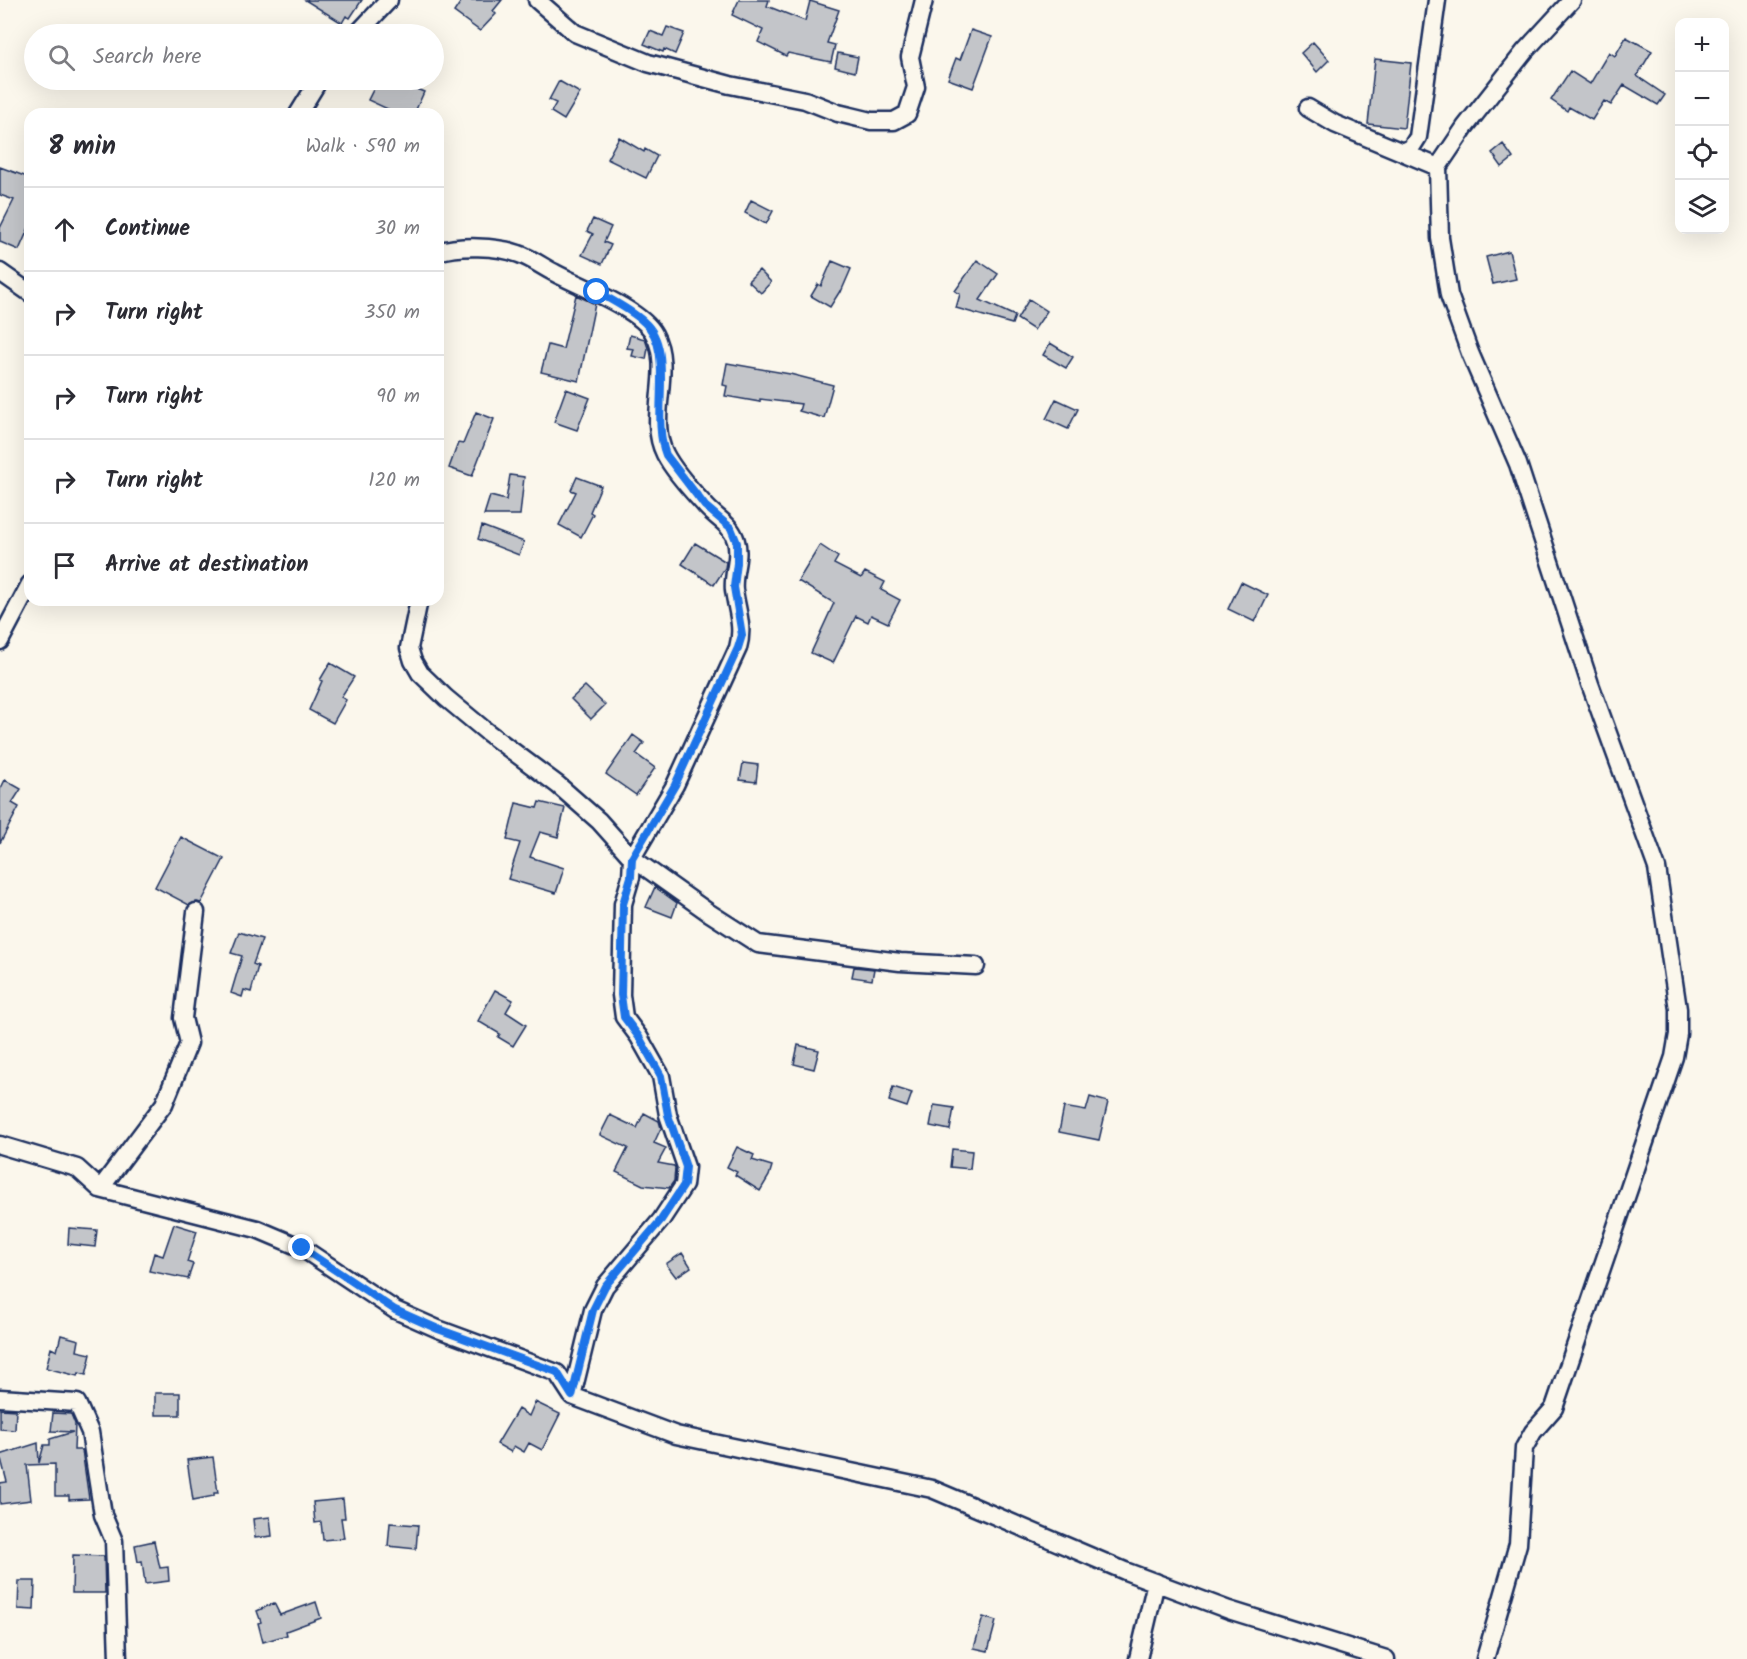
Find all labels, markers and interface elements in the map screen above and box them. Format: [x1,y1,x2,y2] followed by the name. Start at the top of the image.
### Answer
[1675,18,1729,234] map controls
[1675,18,1729,72] button: +
[24,24,444,90] search box
[93,40,201,75] text: Search here
[45,41,78,74] icon: search
[1675,72,1729,126] button: −
[48,126,116,168] text: 8 min
[1675,126,1729,180] button: locate
[305,131,420,163] text: Walk · 590 m
[1675,180,1729,234] button: layers
[105,212,190,247] text: Continue
[48,213,81,246] icon: ahead
[375,213,420,245] text: 30 m
[583,278,609,304] route start
[105,296,203,331] text: Turn right
[48,297,81,330] icon: right
[364,297,420,329] text: 350 m
[105,380,203,415] text: Turn right
[48,381,81,414] icon: right
[376,381,420,413] text: 90 m
[105,464,203,499] text: Turn right
[48,465,81,498] icon: right
[368,465,420,497] text: 120 m
[105,548,308,583] text: Arrive at destination
[48,549,81,582] icon: arrive
[288,1234,314,1260] route end

